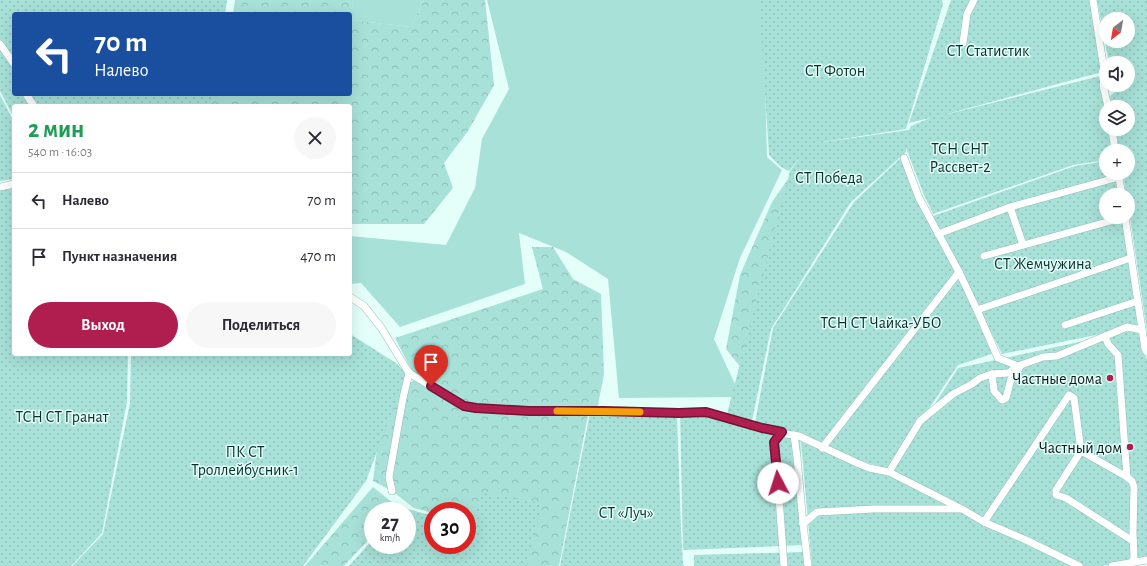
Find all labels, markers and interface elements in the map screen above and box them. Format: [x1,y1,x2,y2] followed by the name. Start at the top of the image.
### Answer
[1099,12,1135,48] north arrow
[1099,12,1135,224] map controls
[28,28,80,80] icon: left
[94,29,148,57] text: 70 m
[947,43,1030,59] park label: СТ Статистик
[1099,56,1135,92] button: sound
[94,62,148,80] text: Налево
[805,63,865,79] park label: СТ Фотон
[1099,100,1135,136] button: layers
[294,117,336,159] button: close
[28,118,84,142] text: 2 мин
[930,141,990,175] park label: ТСН СНТ Рассвет-2
[1099,144,1135,180] button: +
[28,146,92,159] text: 540 m · 16:03
[795,170,863,186] park label: СТ Победа
[1099,188,1135,224] button: −
[28,190,50,212] icon: left
[62,193,109,208] text: Налево
[307,193,336,208] text: 70 m
[28,246,50,268] icon: arrive
[62,249,177,264] text: Пункт назначения
[300,249,336,264] text: 470 m
[994,256,1092,273] park label: СТ Жемчужина
[28,302,178,348] button: Выход
[186,302,336,348] button: Поделиться
[821,315,941,331] park label: ТСН СТ Чайка-УБО
[414,345,448,386] pin
[420,351,442,373] icon: arrive
[1012,371,1102,387] place label: Частные дома
[1105,373,1115,383] marker: Частные дома
[16,409,109,425] park label: ТСН СТ Гранат
[1039,440,1122,456] place label: Частный дом
[1125,442,1135,452] marker: Частный дом
[191,444,299,479] park label: ПК СТ Троллейбусник-1
[757,462,799,504] position arrow
[424,502,476,554] speed limit sign: 30
[598,505,654,522] park label: СТ «Луч»
[381,513,399,533] text: 27
[380,533,400,543] text: km/h

